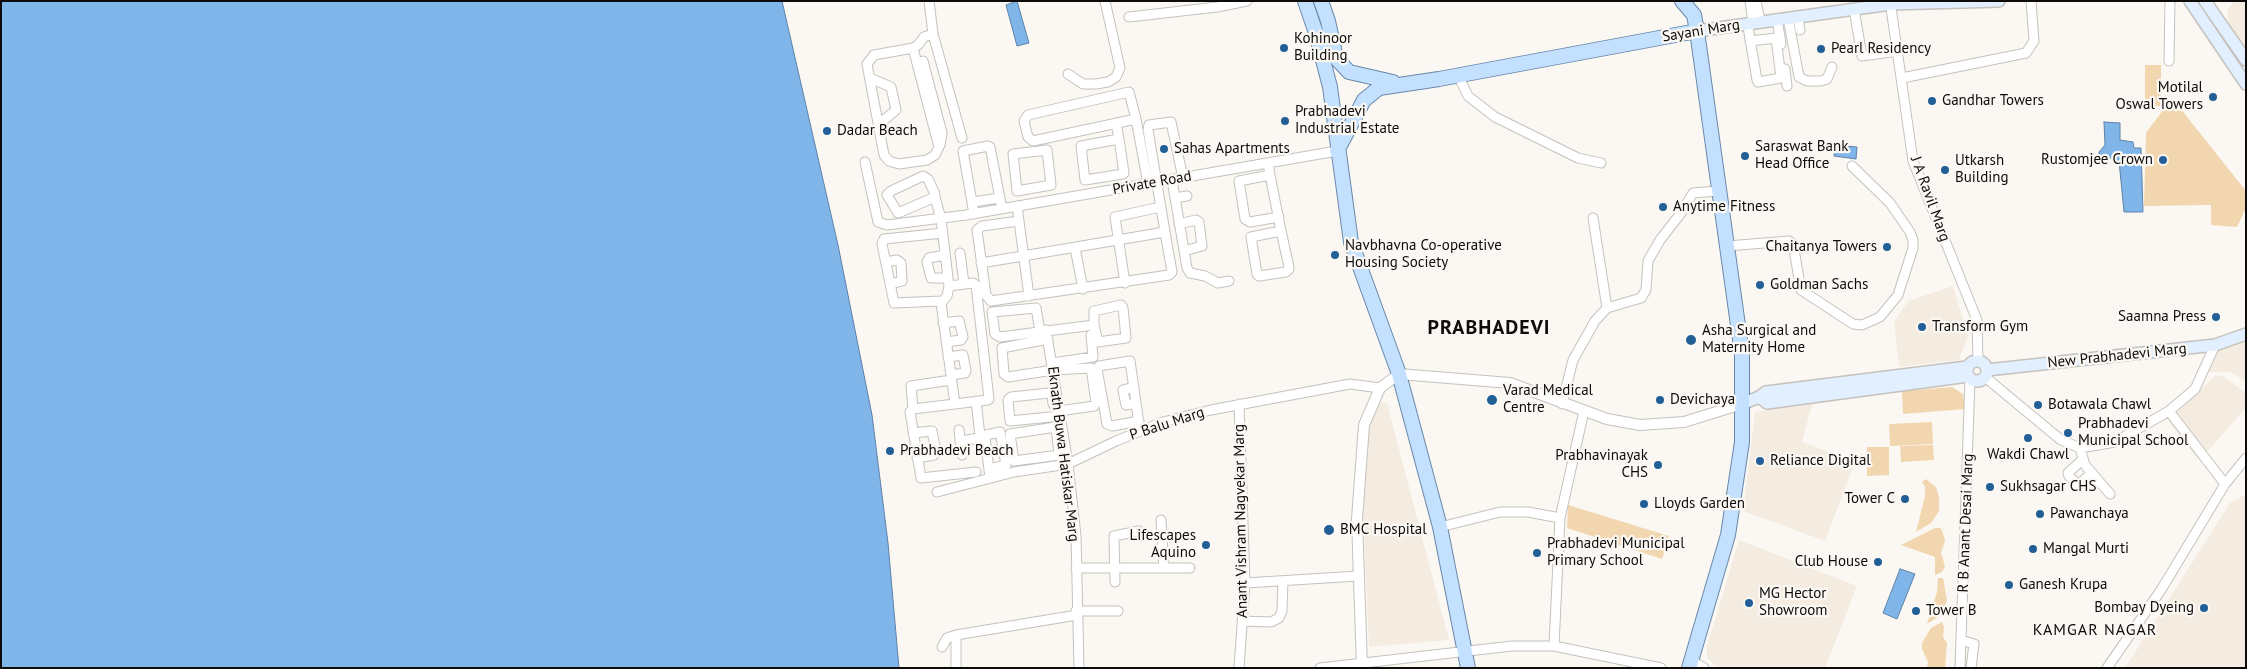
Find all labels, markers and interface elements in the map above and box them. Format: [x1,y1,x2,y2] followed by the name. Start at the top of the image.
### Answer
[1661,16,1741,46] street label: Sayani Marg
[1294,30,1352,65] place label: Kohinoor Building
[1831,40,1931,58] place label: Pearl Residency
[1278,42,1290,54] marker: Kohinoor Building
[1815,43,1827,55] marker: Pearl Residency
[2115,79,2203,114] place label: Motilal Oswal Towers
[2207,91,2219,103] marker: Motilal Oswal Towers
[1942,92,2044,110] place label: Gandhar Towers
[1926,95,1938,107] marker: Gandhar Towers
[1295,103,1399,138] place label: Prabhadevi Industrial Estate
[1279,115,1291,127] marker: Prabhadevi Industrial Estate
[837,122,918,140] place label: Dadar Beach
[821,125,833,137] marker: Dadar Beach
[1755,138,1848,173] place label: Saraswat Bank Head Office
[1174,140,1290,158] place label: Sahas Apartments
[1158,143,1170,155] marker: Sahas Apartments
[1739,150,1751,162] marker: Saraswat Bank Head Office
[2041,151,2153,169] place label: Rustomjee Crown
[1955,152,2009,187] place label: Utkarsh Building
[1906,154,1954,244] street label: J A Ravil Marg
[2157,154,2169,166] marker: Rustomjee Crown
[1939,164,1951,176] marker: Utkarsh Building
[1111,167,1193,199] street label: Private Road
[1673,198,1775,216] place label: Anytime Fitness
[1657,201,1669,213] marker: Anytime Fitness
[1345,237,1502,272] place label: Navbhavna Co-operative Housing Society
[1765,238,1877,256] place label: Chaitanya Towers
[1881,241,1893,253] marker: Chaitanya Towers
[1329,249,1341,261] marker: Navbhavna Co-operative Housing Society
[1770,276,1868,294] place label: Goldman Sachs
[1754,279,1766,291] marker: Goldman Sachs
[2118,308,2206,326] place label: Saamna Press
[2210,311,2222,323] marker: Saamna Press
[1426,316,1552,340] district label: PRABHADEVI
[1932,318,2028,336] place label: Transform Gym
[1916,321,1928,333] marker: Transform Gym
[1702,322,1816,357] place label: Asha Surgical and Maternity Home
[1684,333,1698,347] marker: Asha Surgical and Maternity Home
[2047,340,2187,372] street label: New Prabhadevi Marg
[1043,365,1083,543] street label: Eknath Buwa Hatiskar Marg
[1503,382,1593,417] place label: Varad Medical Centre
[1670,391,1735,409] place label: Devichaya
[1485,393,1499,407] marker: Varad Medical Centre
[1654,394,1666,406] marker: Devichaya
[2048,396,2151,414] place label: Botawala Chawl
[2032,399,2044,411] marker: Botawala Chawl
[1127,403,1207,445] street label: P Balu Marg
[2078,415,2188,450] place label: Prabhadevi Municipal School
[1230,424,1252,618] street label: Anant Vishram Nagvekar Marg
[2062,427,2074,439] marker: Prabhadevi Municipal School
[2022,432,2034,444] marker: Wakdi Chawl
[900,442,1014,460] place label: Prabhadevi Beach
[884,445,896,457] marker: Prabhadevi Beach
[1987,446,2069,464] place label: Wakdi Chawl
[1555,447,1648,482] place label: Prabhavinayak CHS
[1770,452,1871,470] place label: Reliance Digital
[1955,453,1977,593] street label: R B Anant Desai Marg
[1754,455,1766,467] marker: Reliance Digital
[1652,459,1664,471] marker: Prabhavinayak CHS
[2000,478,2096,496] place label: Sukhsagar CHS
[1984,481,1996,493] marker: Sukhsagar CHS
[1845,490,1895,508] place label: Tower C
[1899,493,1911,505] marker: Tower C
[1654,495,1745,513] place label: Lloyds Garden
[1638,498,1650,510] marker: Lloyds Garden
[2050,505,2129,523] place label: Pawanchaya
[2034,508,2046,520] marker: Pawanchaya
[1340,521,1427,539] place label: BMC Hospital
[1322,523,1336,537] marker: BMC Hospital
[1129,527,1196,562] place label: Lifescapes Aquino
[1547,535,1685,570] place label: Prabhadevi Municipal Primary School
[1200,539,1212,551] marker: Lifescapes Aquino
[2043,540,2129,558] place label: Mangal Murti
[2027,543,2039,555] marker: Mangal Murti
[1531,547,1543,559] marker: Prabhadevi Municipal Primary School
[1795,553,1868,571] place label: Club House
[1872,556,1884,568] marker: Club House
[2019,576,2107,594] place label: Ganesh Krupa
[2003,579,2015,591] marker: Ganesh Krupa
[1759,585,1827,620] place label: MG Hector Showroom
[1743,597,1755,609] marker: MG Hector Showroom
[2094,599,2194,617] place label: Bombay Dyeing
[1926,602,1977,620] place label: Tower B
[2198,602,2210,614] marker: Bombay Dyeing
[1910,605,1922,617] marker: Tower B
[2031,620,2159,640] district label: KAMGAR NAGAR

